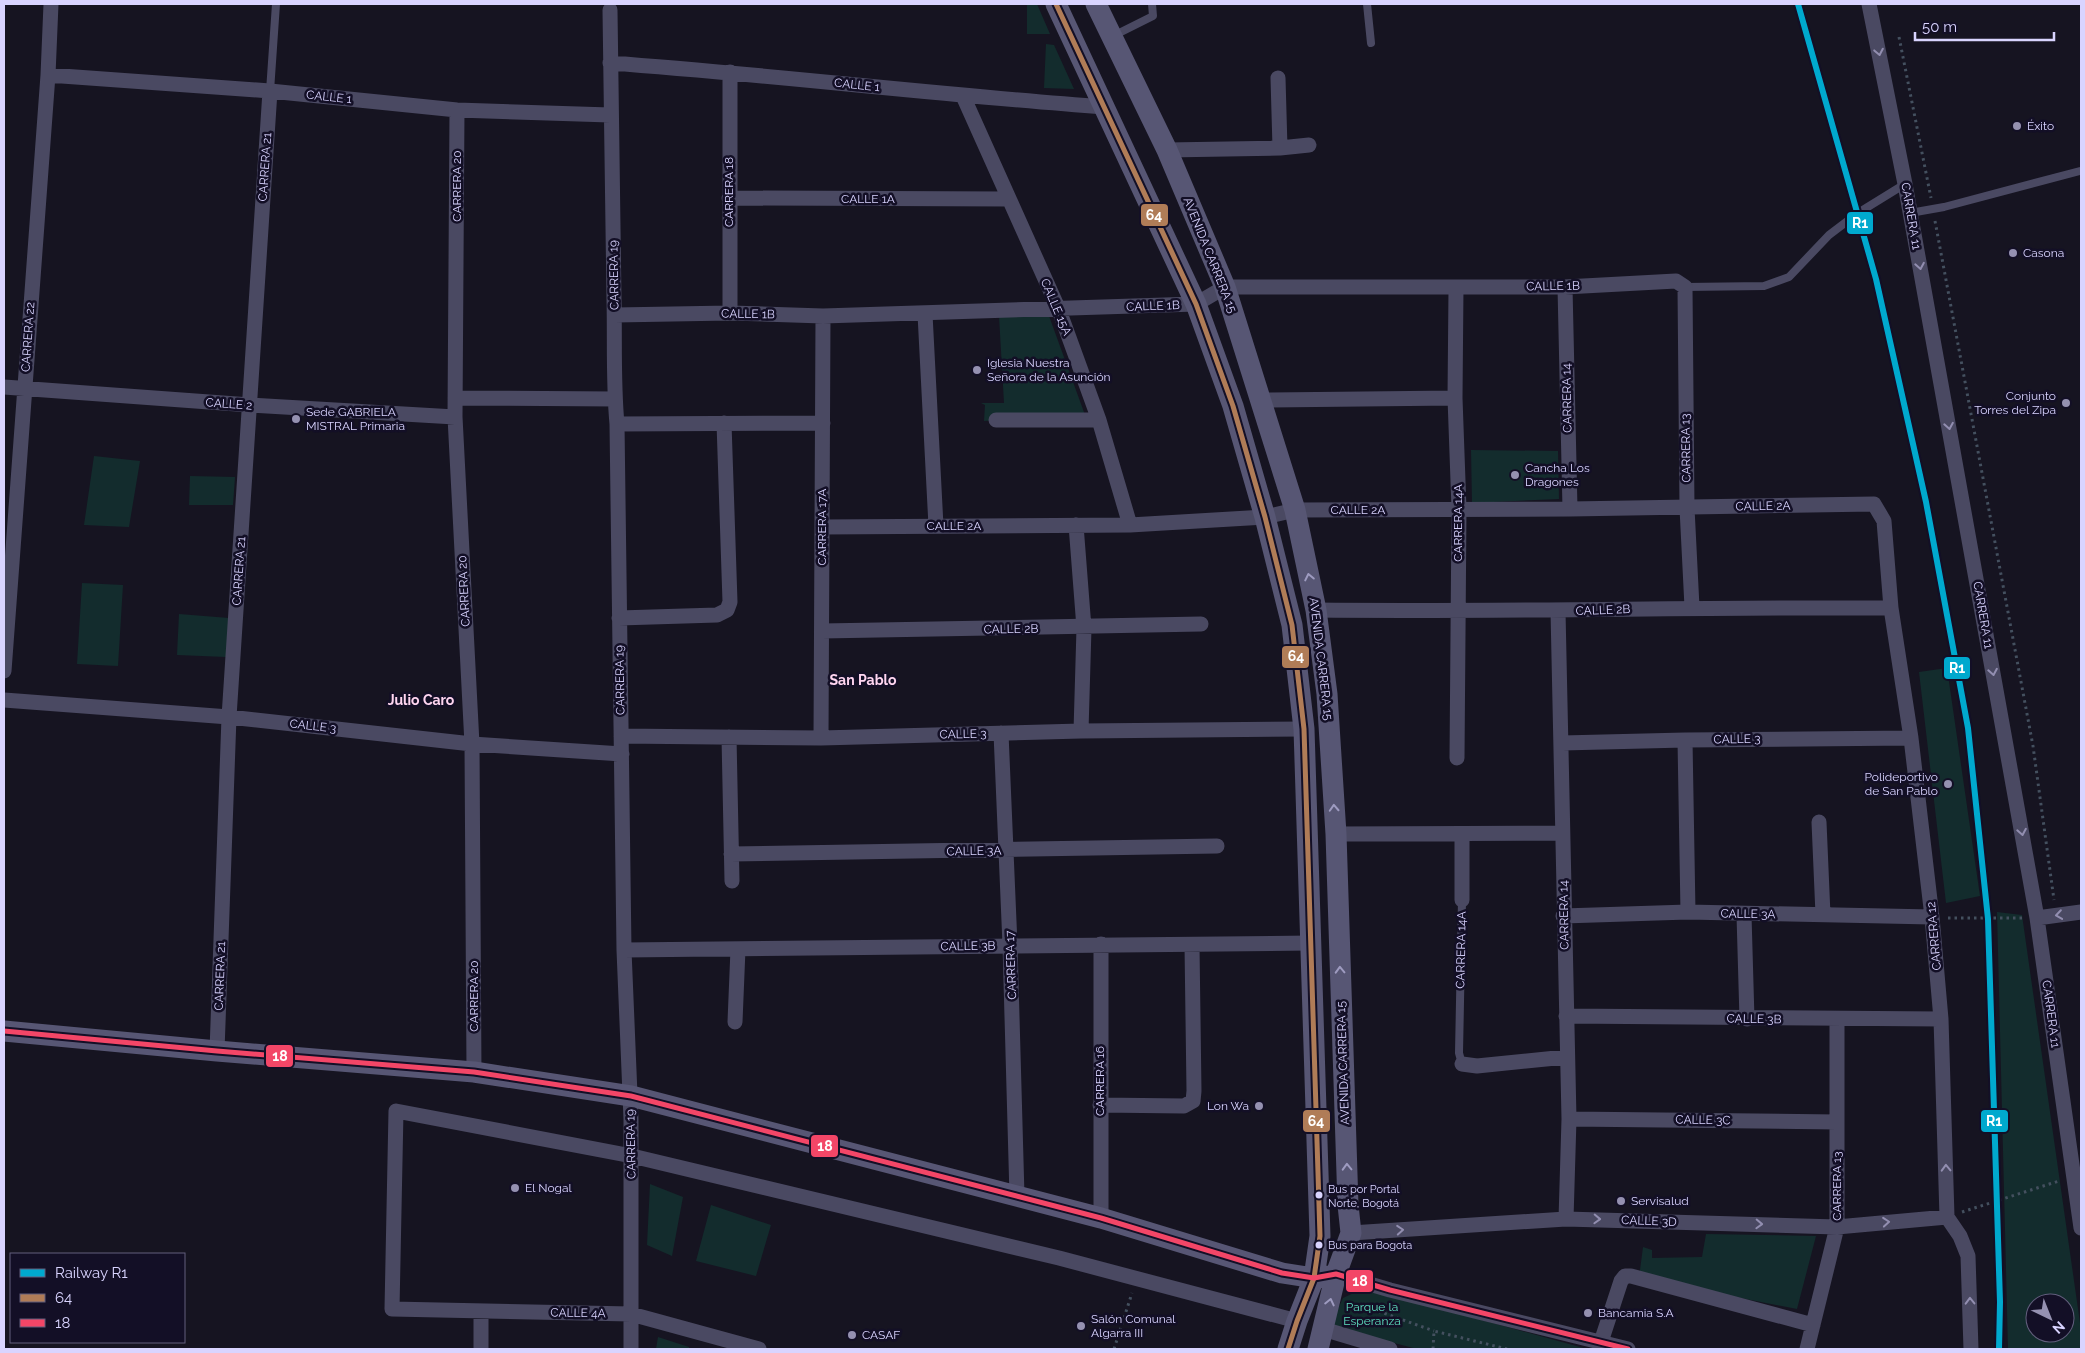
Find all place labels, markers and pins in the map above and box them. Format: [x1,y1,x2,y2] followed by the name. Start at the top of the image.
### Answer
[2027,119,2054,133] place label: Éxito
[2011,120,2023,132] marker: Éxito
[2023,246,2064,260] place label: Casona
[2007,247,2019,259] marker: Casona
[987,356,1111,384] place label: Iglesia Nuestra Señora de la Asunción
[971,364,983,376] marker: Iglesia Nuestra Señora de la Asunción
[1974,389,2056,417] place label: Conjunto Torres del Zipa
[2060,397,2072,409] marker: Conjunto Torres del Zipa
[306,405,405,433] place label: Sede GABRIELA MISTRAL Primaria
[290,413,302,425] marker: Sede GABRIELA MISTRAL Primaria
[1525,461,1590,489] place label: Cancha Los Dragones
[1509,469,1521,481] marker: Cancha Los Dragones
[1864,770,1938,798] place label: Polideportivo de San Pablo
[1942,778,1954,790] marker: Polideportivo de San Pablo
[1207,1099,1249,1113] place label: Lon Wa
[1253,1100,1265,1112] marker: Lon Wa
[525,1181,573,1195] place label: El Nogal
[509,1182,521,1194] marker: El Nogal
[1328,1183,1400,1210] place label: Bus por Portal Norte, Bogotá
[1314,1190,1324,1200] marker: Bus por Portal Norte, Bogotá
[1631,1194,1689,1208] place label: Servisalud
[1615,1195,1627,1207] marker: Servisalud
[1328,1239,1412,1252] place label: Bus para Bogota
[1314,1240,1324,1250] marker: Bus para Bogota
[1598,1306,1674,1320] place label: Bancamia S.A
[1582,1307,1594,1319] marker: Bancamia S.A
[1091,1312,1176,1340] place label: Salón Comunal Algarra III
[1075,1320,1087,1332] marker: Salón Comunal Algarra III
[862,1328,900,1342] place label: CASAF
[846,1329,858,1341] marker: CASAF

